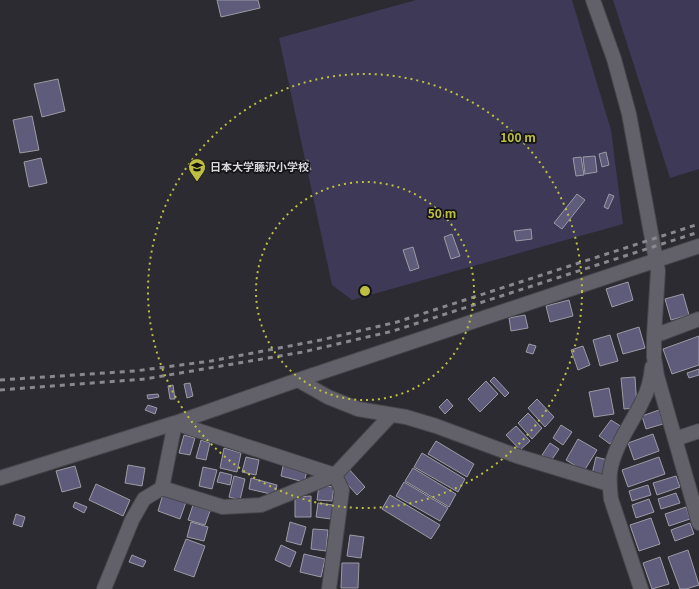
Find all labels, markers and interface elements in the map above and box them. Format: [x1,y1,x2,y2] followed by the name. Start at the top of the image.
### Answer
[500,128,536,145] text: 100 m
[187,157,207,182] school or university icon: 日本大学藤沢小学校
[210,158,309,174] place label: 日本大学藤沢小学校
[428,204,456,221] text: 50 m
[358,284,372,298] centre of rings

